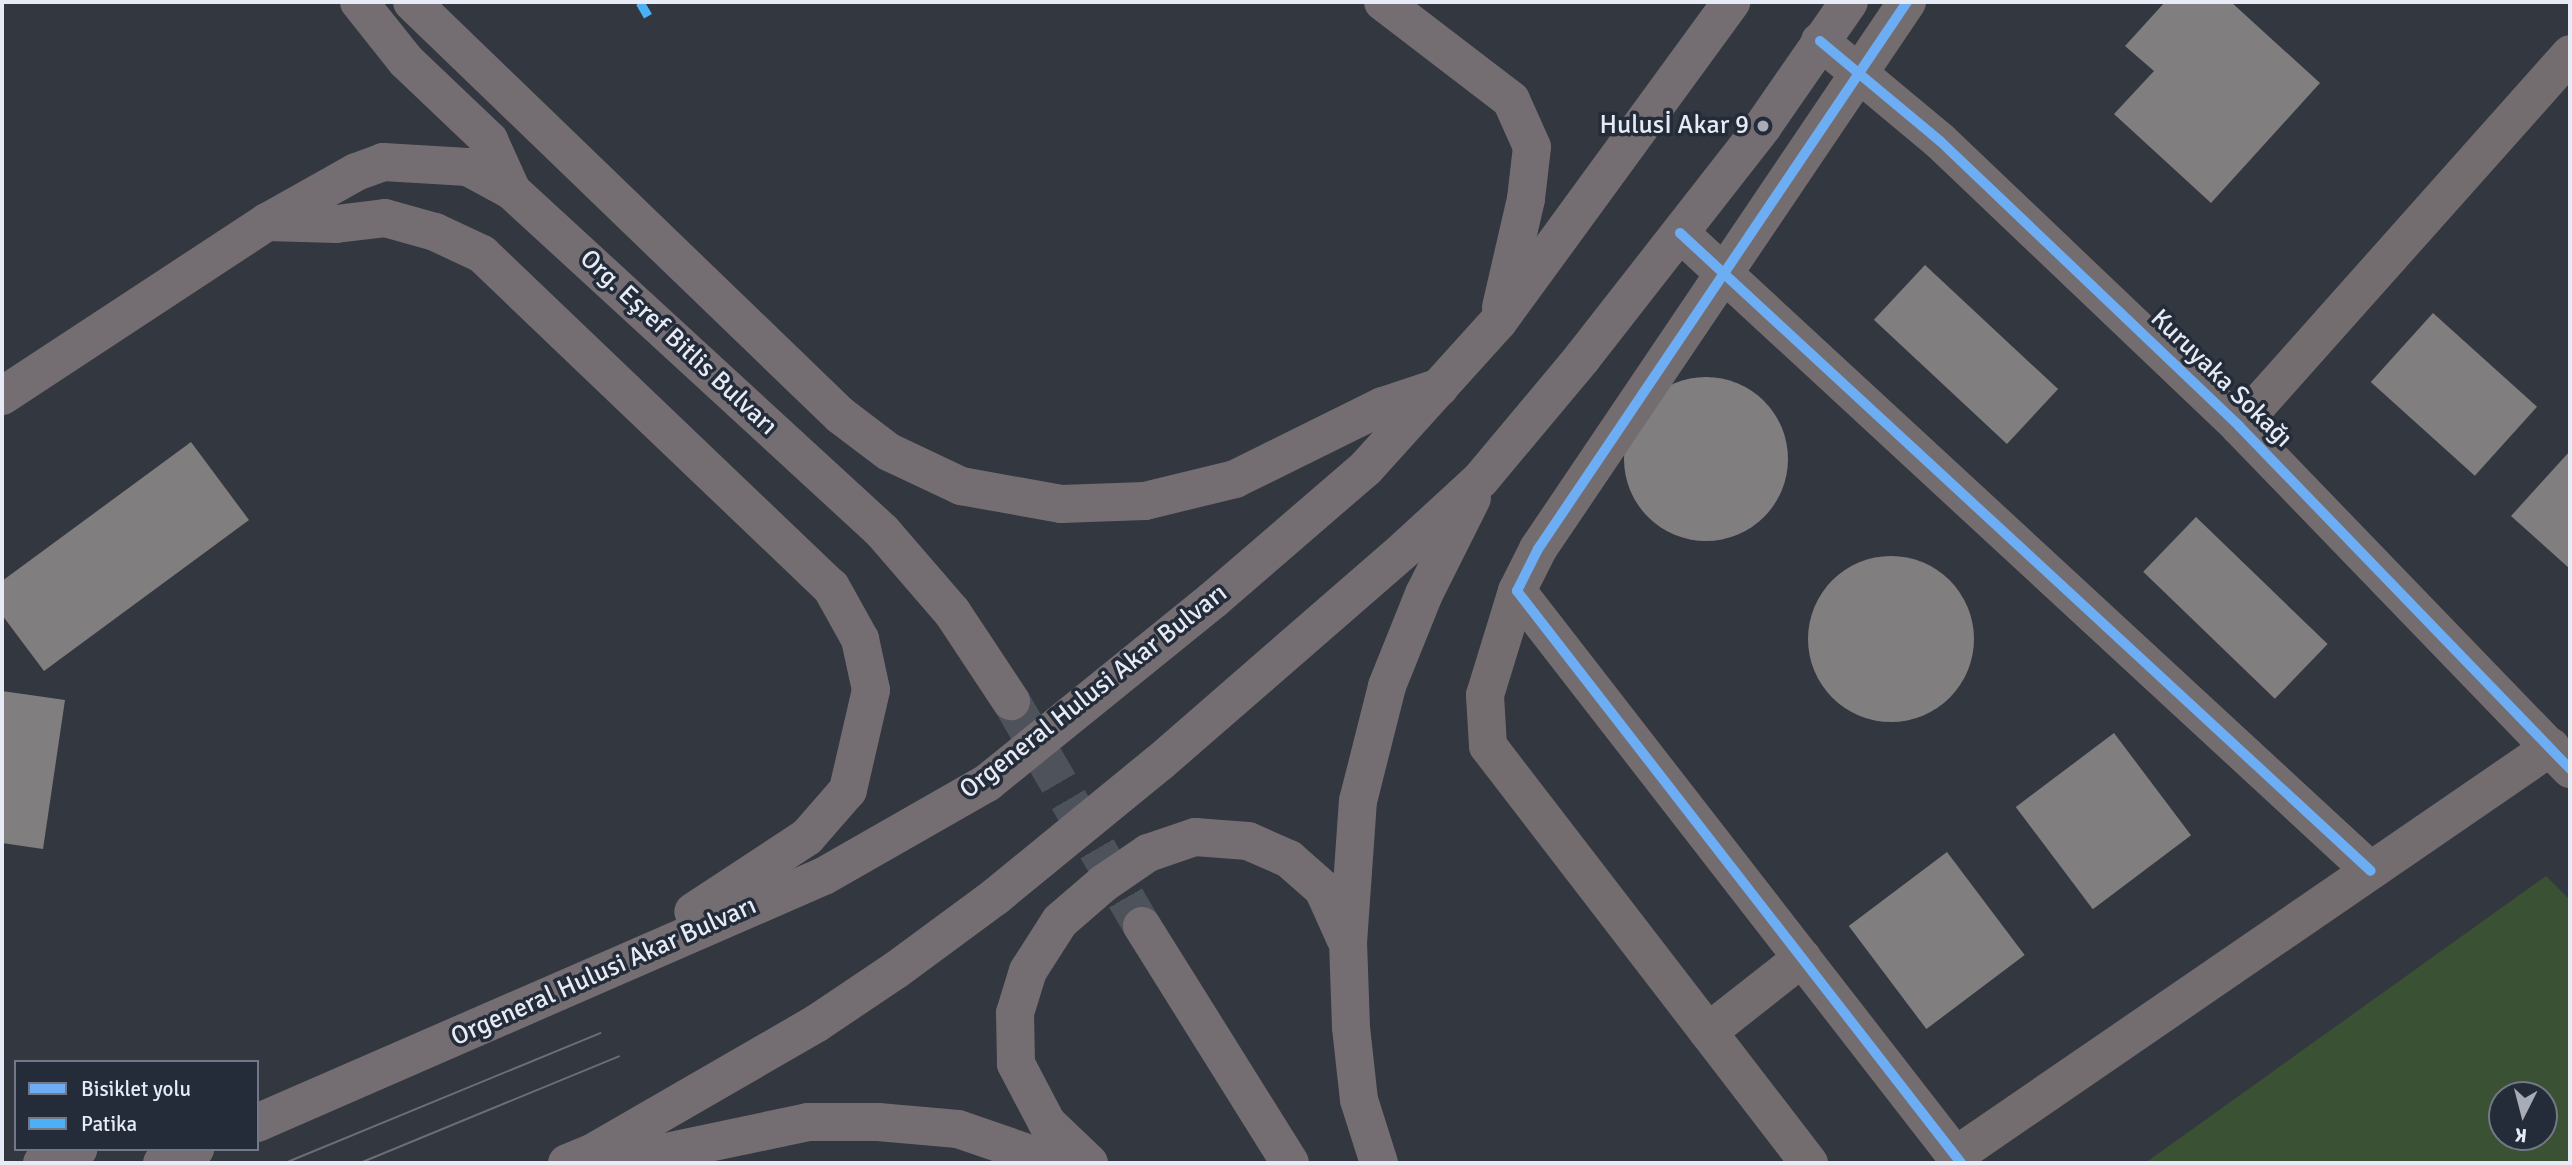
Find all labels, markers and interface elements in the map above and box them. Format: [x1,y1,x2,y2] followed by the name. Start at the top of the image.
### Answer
[1600,110,1749,142] place label: Hulusİ Akar 9
[1755,118,1771,134] marker: Hulusİ Akar 9
[573,244,783,442] street label: Org. Eşref Bitlis Bulvarı
[2144,304,2298,454] street label: Kuruyaka Sokağı
[954,578,1234,806] street label: Orgeneral Hulusi Akar Bulvarı
[447,891,761,1053] street label: Orgeneral Hulusi Akar Bulvarı
[14,1060,259,1151] legend
[81,1076,191,1102] text: Bisiklet yolu
[2488,1081,2558,1151] north arrow
[81,1111,137,1137] text: Patika
[2514,1122,2528,1147] text: K

